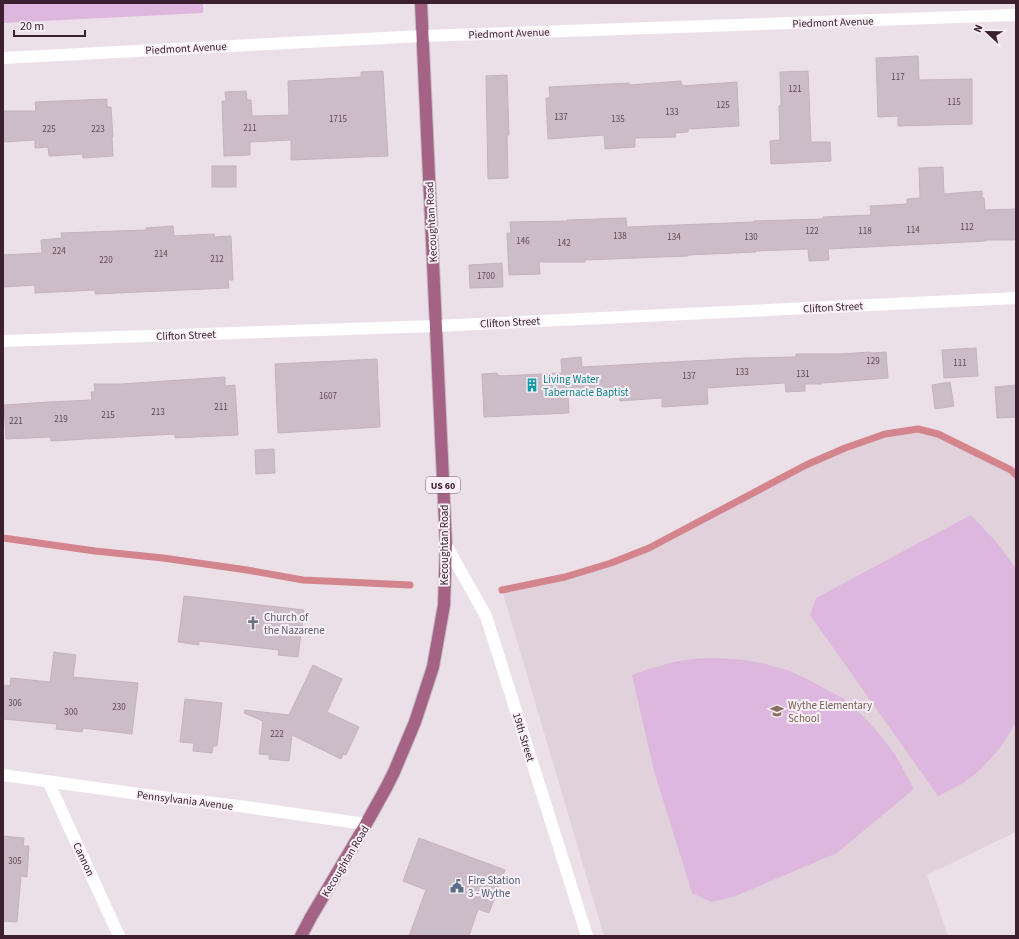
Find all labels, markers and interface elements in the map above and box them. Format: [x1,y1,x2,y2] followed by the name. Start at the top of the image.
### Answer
[14,12,85,38] scale bar
[967,12,1007,52] north arrow
[792,14,874,31] street label: Piedmont Avenue
[20,18,44,35] text: 20 m
[970,22,987,35] text: N
[468,25,550,42] street label: Piedmont Avenue
[145,39,228,58] street label: Piedmont Avenue
[891,71,905,84] house number: 117
[788,83,802,96] house number: 121
[947,96,961,109] house number: 115
[716,99,730,112] house number: 125
[665,106,679,119] house number: 133
[554,111,568,124] house number: 137
[329,113,347,126] house number: 1715
[611,113,625,126] house number: 135
[243,122,257,135] house number: 211
[42,123,56,136] house number: 225
[91,123,105,136] house number: 223
[422,181,441,263] street label: Kecoughtan Road
[960,221,974,234] house number: 112
[906,224,920,237] house number: 114
[805,225,819,238] house number: 122
[858,225,872,238] house number: 118
[613,230,627,243] house number: 138
[667,231,681,244] house number: 134
[744,231,758,244] house number: 130
[516,235,530,248] house number: 146
[557,237,571,250] house number: 142
[52,245,66,258] house number: 224
[154,248,168,261] house number: 214
[210,253,224,266] house number: 212
[99,254,113,267] house number: 220
[477,270,495,283] house number: 1700
[803,298,864,317] street label: Clifton Street
[480,313,541,332] street label: Clifton Street
[156,327,216,344] street label: Clifton Street
[866,355,880,368] house number: 129
[953,357,967,370] house number: 111
[735,366,749,379] house number: 133
[796,368,810,381] house number: 131
[682,370,696,383] house number: 137
[543,372,629,400] place label: Living Water Tabernacle Baptist
[524,377,540,393] building icon: Living Water Tabernacle Baptist
[319,390,337,403] house number: 1607
[214,401,228,414] house number: 211
[151,406,165,419] house number: 213
[101,409,115,422] house number: 215
[54,413,68,426] house number: 219
[9,415,23,428] house number: 221
[426,477,460,493] road number: US 60
[437,505,452,585] street label: Kecoughtan Road
[264,610,325,638] place label: Church of the Nazarene
[245,615,261,631] church icon: Church of the Nazarene
[8,697,22,710] house number: 306
[788,698,872,726] place label: Wythe Elementary School
[112,701,126,714] house number: 230
[769,703,785,719] school or university icon: Wythe Elementary School
[64,706,78,719] house number: 300
[509,711,538,764] street label: 19th Street
[270,728,284,741] house number: 222
[136,787,234,814] street label: Pennsylvania Avenue
[318,823,373,900] street label: Kecoughtan Road
[69,840,98,879] street label: Cannon
[8,855,22,868] house number: 305
[468,873,520,901] place label: Fire Station 3 - Wythe
[449,878,465,894] public building icon: Fire Station 3 - Wythe

